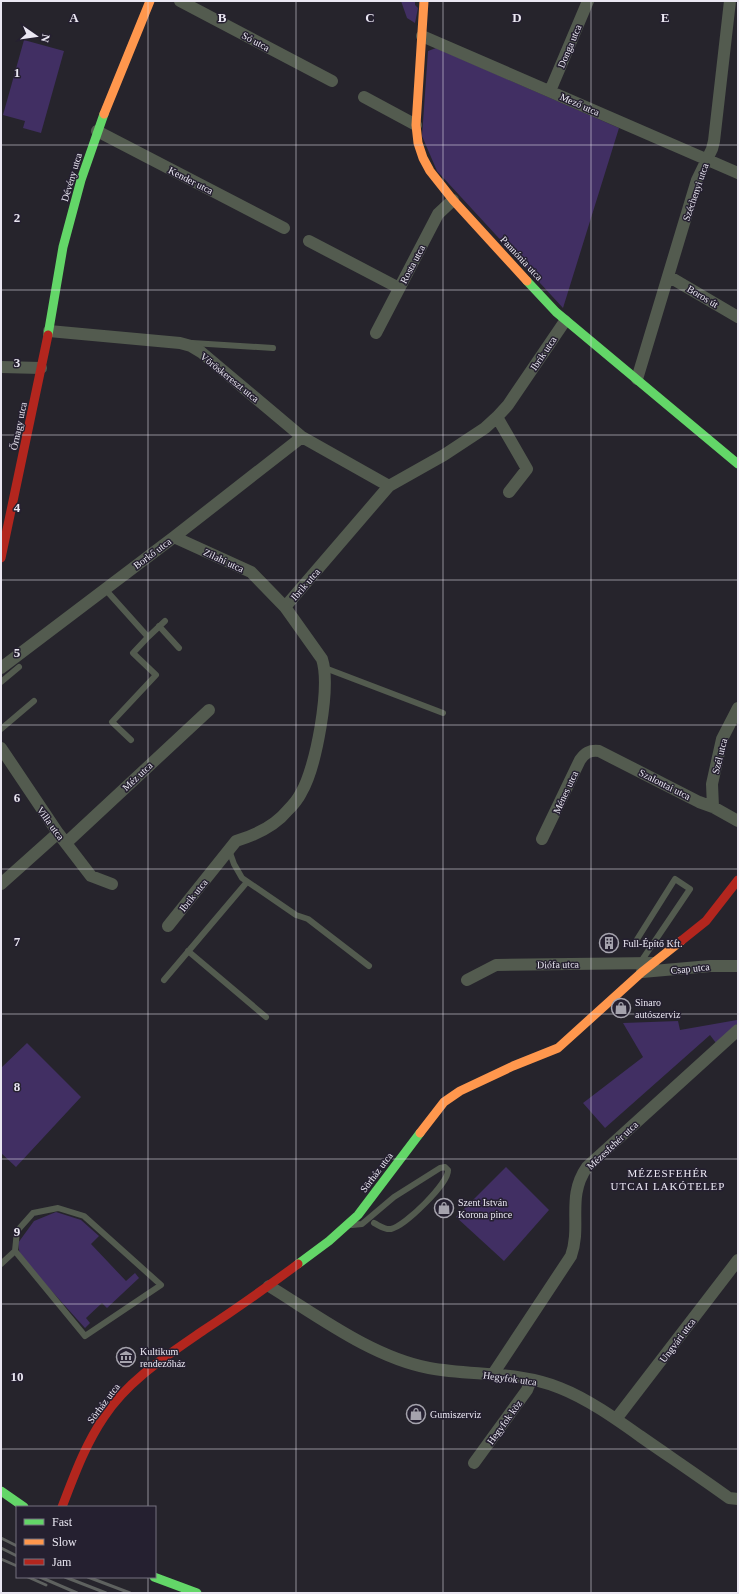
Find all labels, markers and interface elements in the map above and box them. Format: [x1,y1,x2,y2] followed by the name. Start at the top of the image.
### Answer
[69,10,79,25] text: A
[218,10,227,25] text: B
[365,10,375,25] text: C
[512,10,522,25] text: D
[661,10,669,25] text: E
[16,16,56,56] north arrow
[555,22,584,69] street label: Donga utca
[240,30,272,54] street label: Só utca
[39,33,52,44] text: N
[14,65,20,80] text: 1
[558,91,602,118] street label: Mező utca
[59,151,84,203] street label: Dévény utca
[680,161,711,222] street label: Széchenyi utca
[167,165,215,197] street label: Kender utca
[14,210,20,225] text: 2
[498,234,545,283] street label: Pannónia utca
[398,243,427,285] street label: Rosta utca
[685,283,720,310] street label: Boros út
[528,334,559,372] street label: Ibrik utca
[198,350,262,405] street label: Vöröskereszt utca
[14,355,21,370] text: 3
[8,400,29,451] street label: Őrnagy utca
[14,500,21,515] text: 4
[131,535,174,571] street label: Borkő utca
[202,546,246,575] street label: Zilahi utca
[289,566,323,602] street label: Ibrik utca
[14,645,21,660] text: 5
[710,737,729,775] street label: Szél utca
[120,759,155,793] street label: Méz utca
[637,767,693,802] street label: Szalontai utca
[551,769,580,815] street label: Ménes utca
[14,790,21,805] text: 6
[35,804,67,843] street label: Villa utca
[177,876,210,914] street label: Ibrik utca
[598,932,620,954] building icon: Full-Építő Kft.
[14,934,21,949] text: 7
[623,938,682,949] place label: Full-Építő Kft.
[537,959,580,970] street label: Diófa utca
[670,961,711,976] street label: Csap utca
[610,997,632,1019] shop icon: Sinaro autószerviz
[635,997,681,1020] place label: Sinaro autószerviz
[14,1079,21,1094] text: 8
[585,1119,641,1172] street label: Mézesfehér utca
[358,1150,395,1194] street label: Sörház utca
[611,1167,725,1192] district label: MÉZESFEHÉR UTCAI LAKÓTELEP
[433,1197,455,1219] shop icon: Szent István Korona pince
[458,1197,513,1220] place label: Szent István Korona pince
[14,1224,21,1239] text: 9
[657,1316,698,1364] street label: Ungvári utca
[115,1346,137,1368] museum icon: Kultikum rendezőház
[140,1346,186,1369] place label: Kultikum rendezőház
[11,1369,24,1384] text: 10
[482,1369,538,1388] street label: Hegyfok utca
[85,1381,122,1425] street label: Sörház utca
[485,1398,524,1447] street label: Hegyfok köz
[405,1403,427,1425] shop icon: Gumiszerviz
[430,1409,482,1420] place label: Gumiszerviz
[16,1506,156,1578] legend
[52,1515,73,1529] text: Fast
[52,1535,77,1549] text: Slow
[52,1555,72,1569] text: Jam

